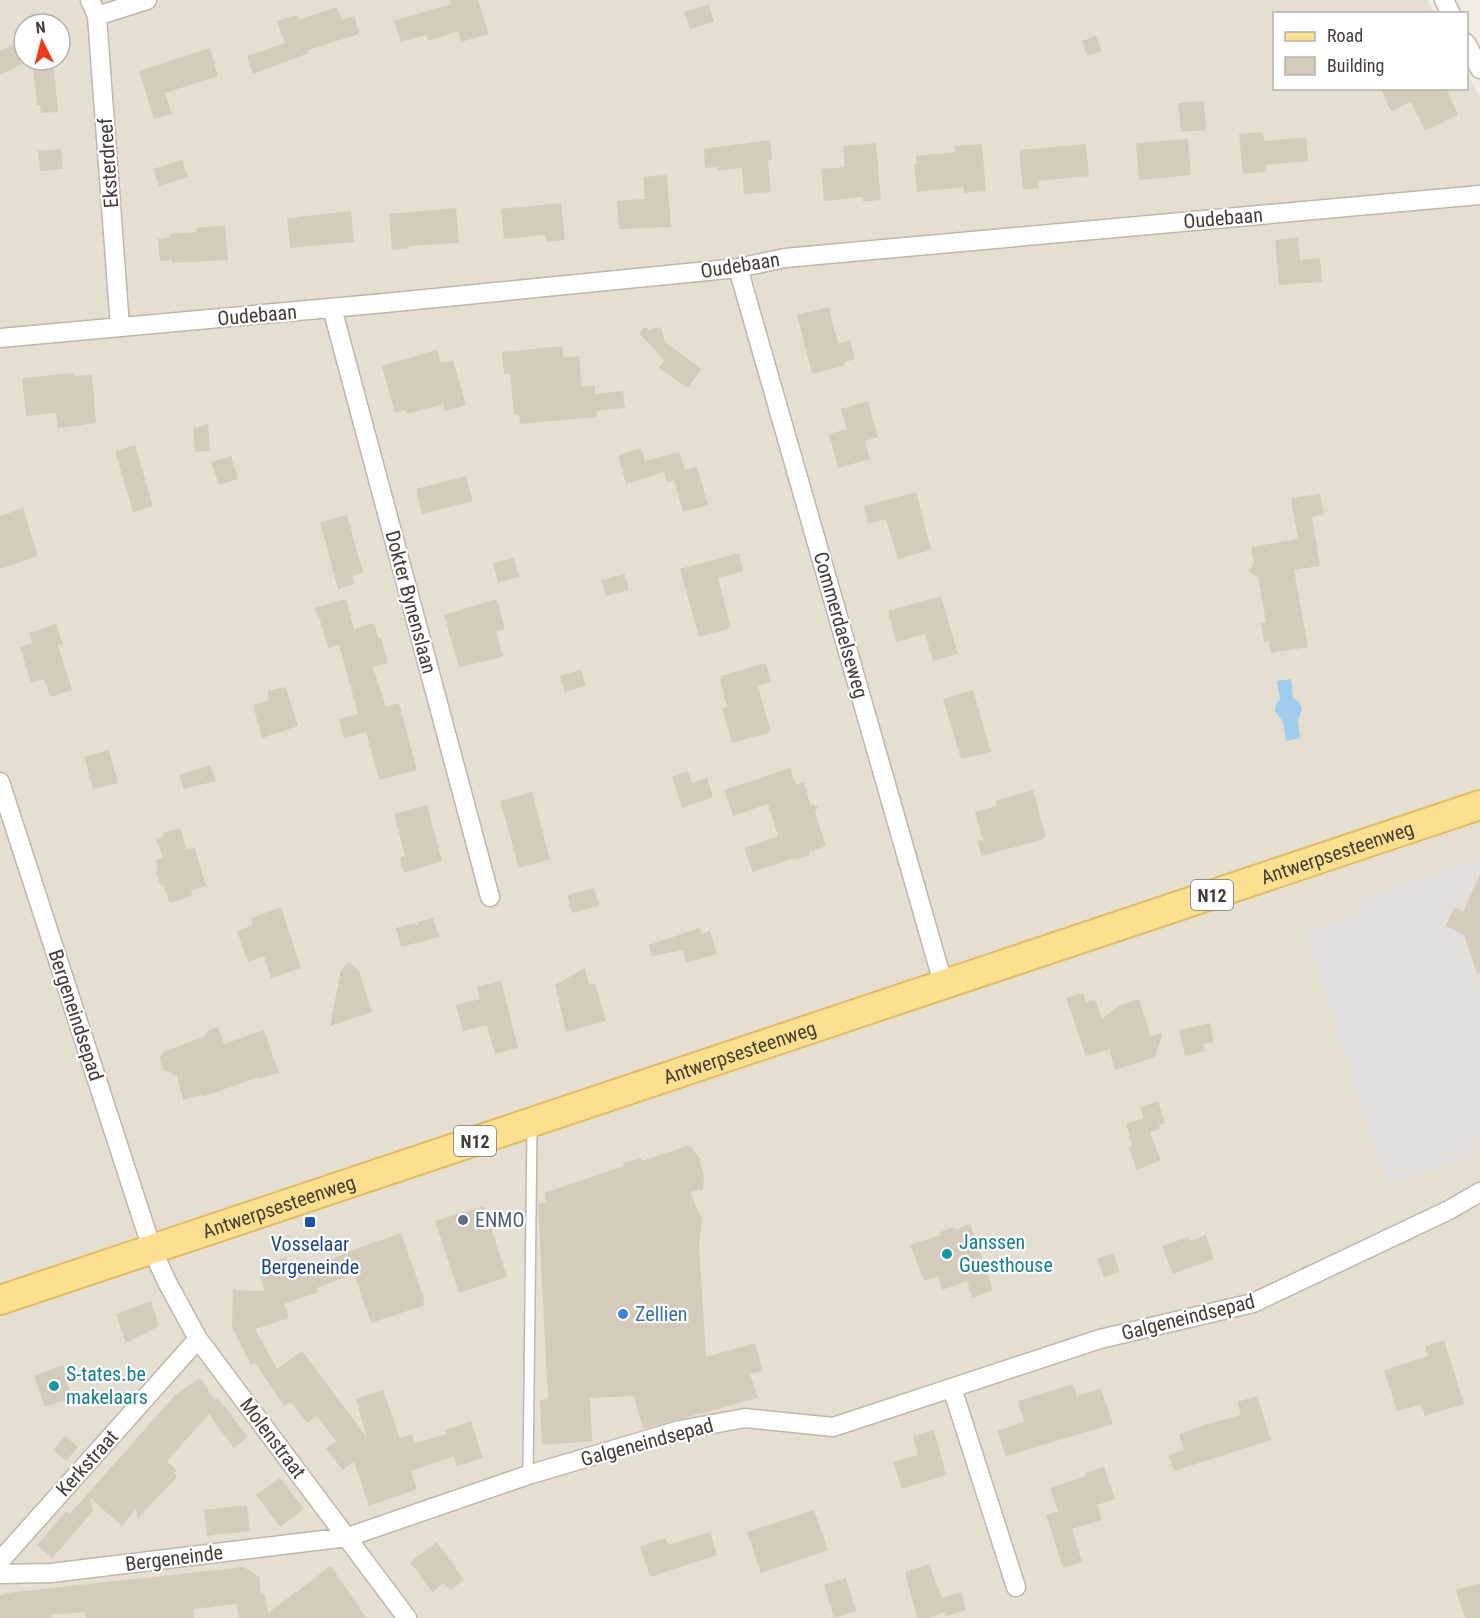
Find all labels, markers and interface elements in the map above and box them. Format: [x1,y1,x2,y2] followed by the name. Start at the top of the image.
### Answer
[12,12,72,72] north arrow
[1273,12,1468,90] legend
[35,18,46,38] text: N
[1327,25,1363,46] text: Road
[1327,55,1384,76] text: Building
[93,117,123,209] street label: Eksterdreef
[1182,203,1264,233] street label: Oudebaan
[699,247,781,283] street label: Oudebaan
[216,300,298,330] street label: Oudebaan
[380,528,442,676] street label: Dokter Bynenslaan
[809,549,873,701] street label: Commerdaelseweg
[1258,816,1417,889] street label: Antwerpsesteenweg
[1191,880,1233,910] road number: N12
[43,946,109,1084] street label: Bergeneindsepad
[660,1016,819,1089] street label: Antwerpsesteenweg
[454,1126,496,1156] road number: N12
[199,1170,358,1243] street label: Antwerpsesteenweg
[475,1208,524,1232] place label: ENMO
[456,1213,470,1227] marker: ENMO
[303,1215,317,1229] marker: Vosselaar Bergeneinde
[959,1230,1053,1277] place label: Janssen Guesthouse
[261,1232,359,1279] place label: Vosselaar Bergeneinde
[940,1247,954,1261] marker: Janssen Guesthouse
[1119,1289,1257,1345] street label: Galgeneindsepad
[635,1302,687,1326] place label: Zellien
[616,1307,630,1321] marker: Zellien
[66,1362,148,1409] place label: S-tates.be makelaars
[47,1379,61,1393] marker: S-tates.be makelaars
[235,1393,311,1483] street label: Molenstraat
[578,1413,716,1471] street label: Galgeneindsepad
[51,1425,123,1501] street label: Kerkstraat
[124,1540,224,1576] street label: Bergeneinde

